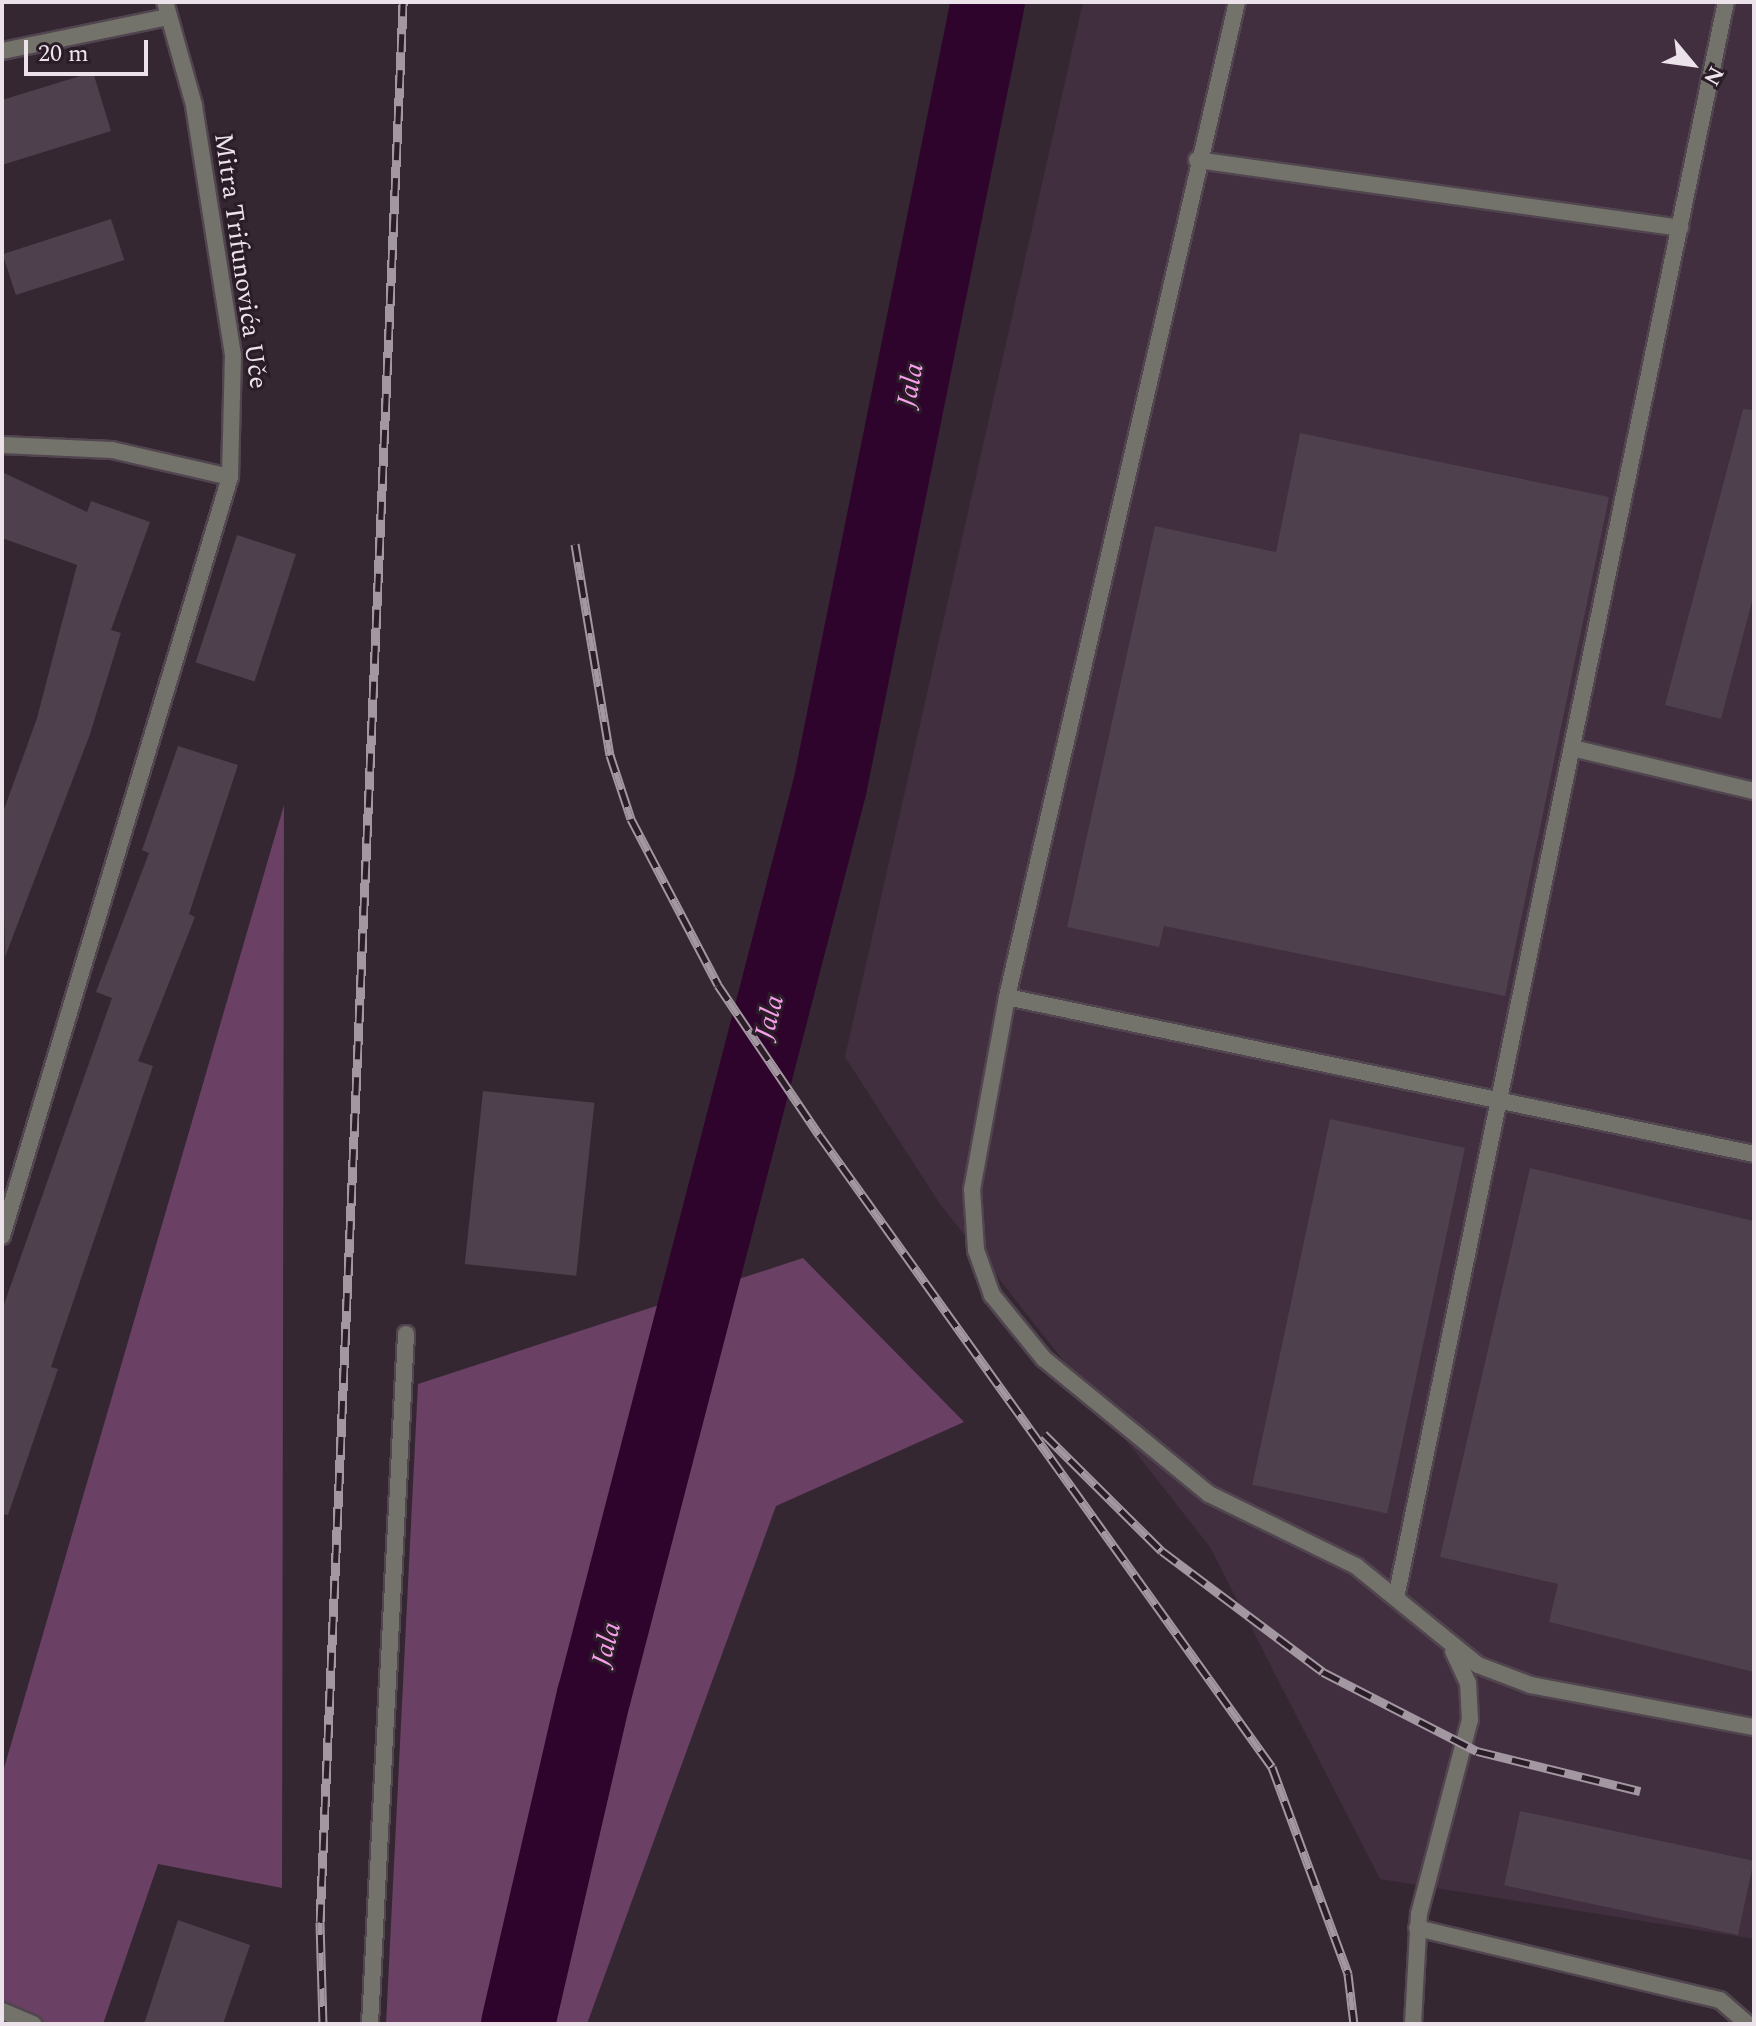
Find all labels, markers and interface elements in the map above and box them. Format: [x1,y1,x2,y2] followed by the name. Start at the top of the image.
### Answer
[28,24,152,74] scale bar
[1652,24,1732,104] north arrow
[38,36,89,72] text: 20 m
[1695,60,1732,92] text: N
[207,131,273,391] street label: Mitra Trifunovića Uče
[890,360,932,410] water label: Jala
[748,991,792,1043] water label: Jala
[585,1618,629,1670] water label: Jala

